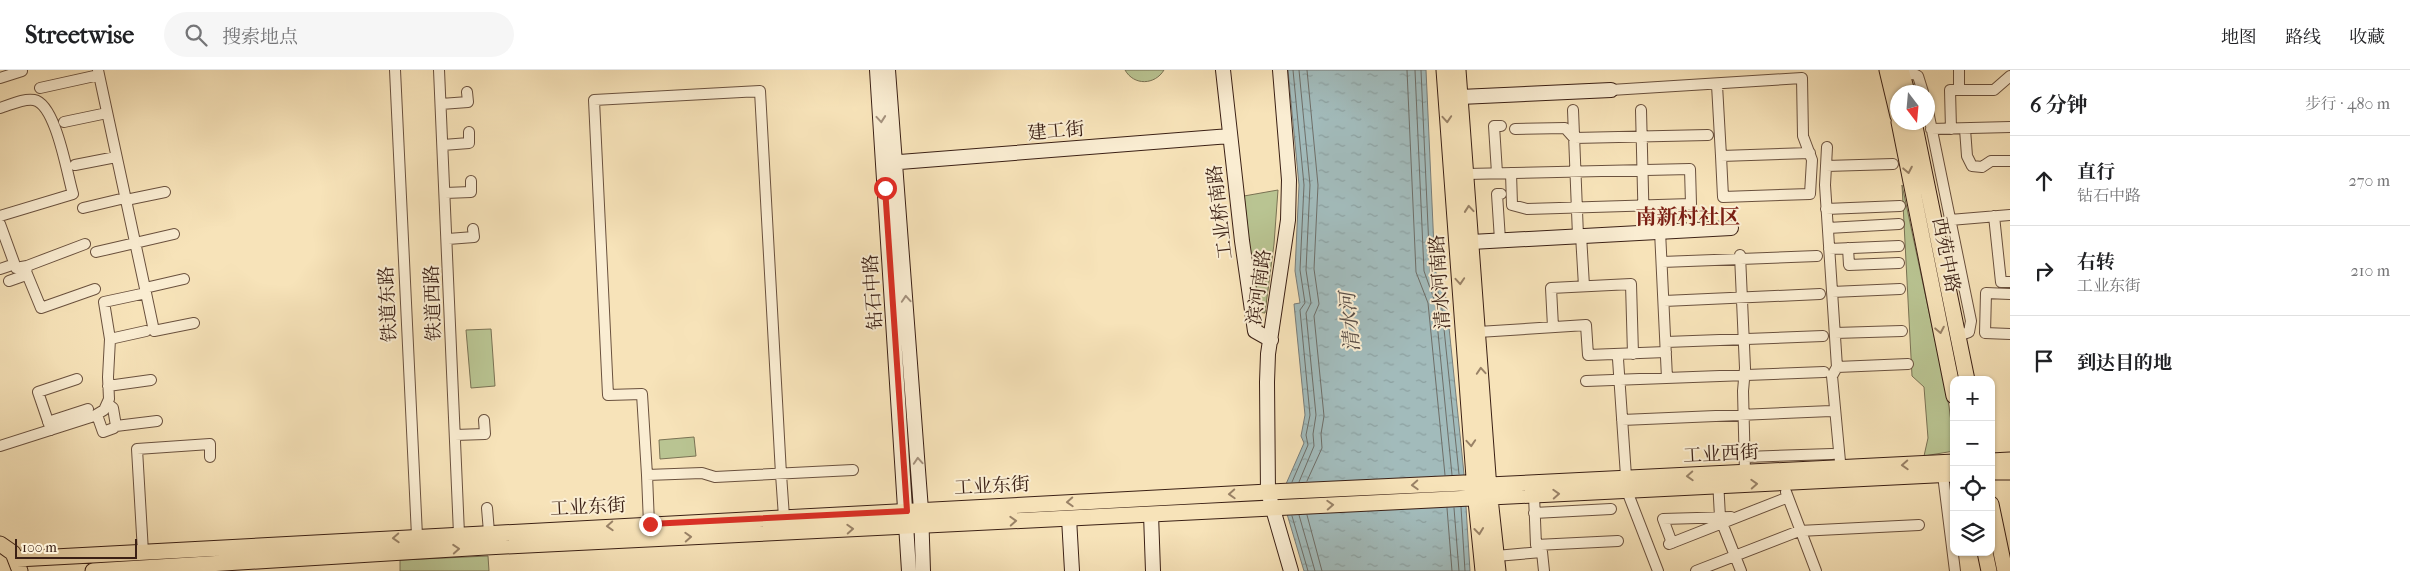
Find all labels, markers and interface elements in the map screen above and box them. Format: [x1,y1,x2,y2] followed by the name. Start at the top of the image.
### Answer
[164,12,514,57] search box
[25,21,134,49] text: Streetwise
[182,21,210,49] icon: search
[222,26,298,48] text: 搜索地点
[2221,27,2257,48] text: 地图
[2285,27,2321,48] text: 路线
[2349,27,2385,48] text: 收藏
[1890,85,1935,130] north arrow
[2030,93,2088,117] text: 6 分钟
[2305,94,2390,113] text: 步行 · 480 m
[875,115,886,123] one-way arrow
[1442,115,1453,123] one-way arrow
[1027,118,1085,144] street label: 建工街
[2077,161,2115,183] text: 直行
[1203,164,1237,260] street label: 工业桥南路
[1903,166,1913,175] one-way arrow
[2030,167,2058,195] icon: ahead
[2349,171,2390,190] text: 270 m
[874,177,897,200] route start
[2077,186,2141,205] text: 钻石中路
[1463,204,1474,212] one-way arrow
[1636,205,1741,229] district label: 南新村社区
[1928,216,1964,294] street label: 西苑中路
[1426,234,1454,330] street label: 清水河南路
[1243,248,1275,326] street label: 滨河南路
[2077,251,2115,273] text: 右转
[859,253,887,331] street label: 钻石中路
[2030,257,2058,285] icon: right
[2351,261,2390,280] text: 210 m
[375,265,401,343] street label: 铁道东路
[421,265,445,341] street label: 铁道西路
[2077,276,2141,295] text: 工业东街
[1454,277,1465,285] one-way arrow
[1336,288,1364,353] water label: 清水河
[901,295,912,303] one-way arrow
[1935,325,1945,334] one-way arrow
[2030,347,2058,375] icon: arrive
[2077,352,2172,374] text: 到达目的地
[1475,366,1486,374] one-way arrow
[1950,376,1995,556] map controls
[1950,376,1995,421] button: +
[1950,421,1995,466] button: −
[1466,439,1477,447] one-way arrow
[1682,441,1760,467] street label: 工业西街
[912,457,923,465] one-way arrow
[1901,460,1909,471] one-way arrow
[1950,466,1995,511] button: locate
[1686,470,1694,481] one-way arrow
[953,473,1031,499] street label: 工业东街
[1411,479,1419,490] one-way arrow
[1750,479,1758,490] one-way arrow
[1228,489,1236,499] one-way arrow
[1553,489,1561,500] one-way arrow
[549,494,627,520] street label: 工业东街
[1065,497,1073,508] one-way arrow
[1327,500,1335,511] one-way arrow
[1950,511,1995,556] button: layers
[639,513,662,536] route end
[1009,515,1017,526] one-way arrow
[606,520,614,531] one-way arrow
[847,524,855,535] one-way arrow
[1473,527,1484,535] one-way arrow
[391,532,399,543] one-way arrow
[684,532,692,542] one-way arrow
[15,536,138,559] scale bar
[22,539,57,556] text: 100 m
[452,544,460,555] one-way arrow

